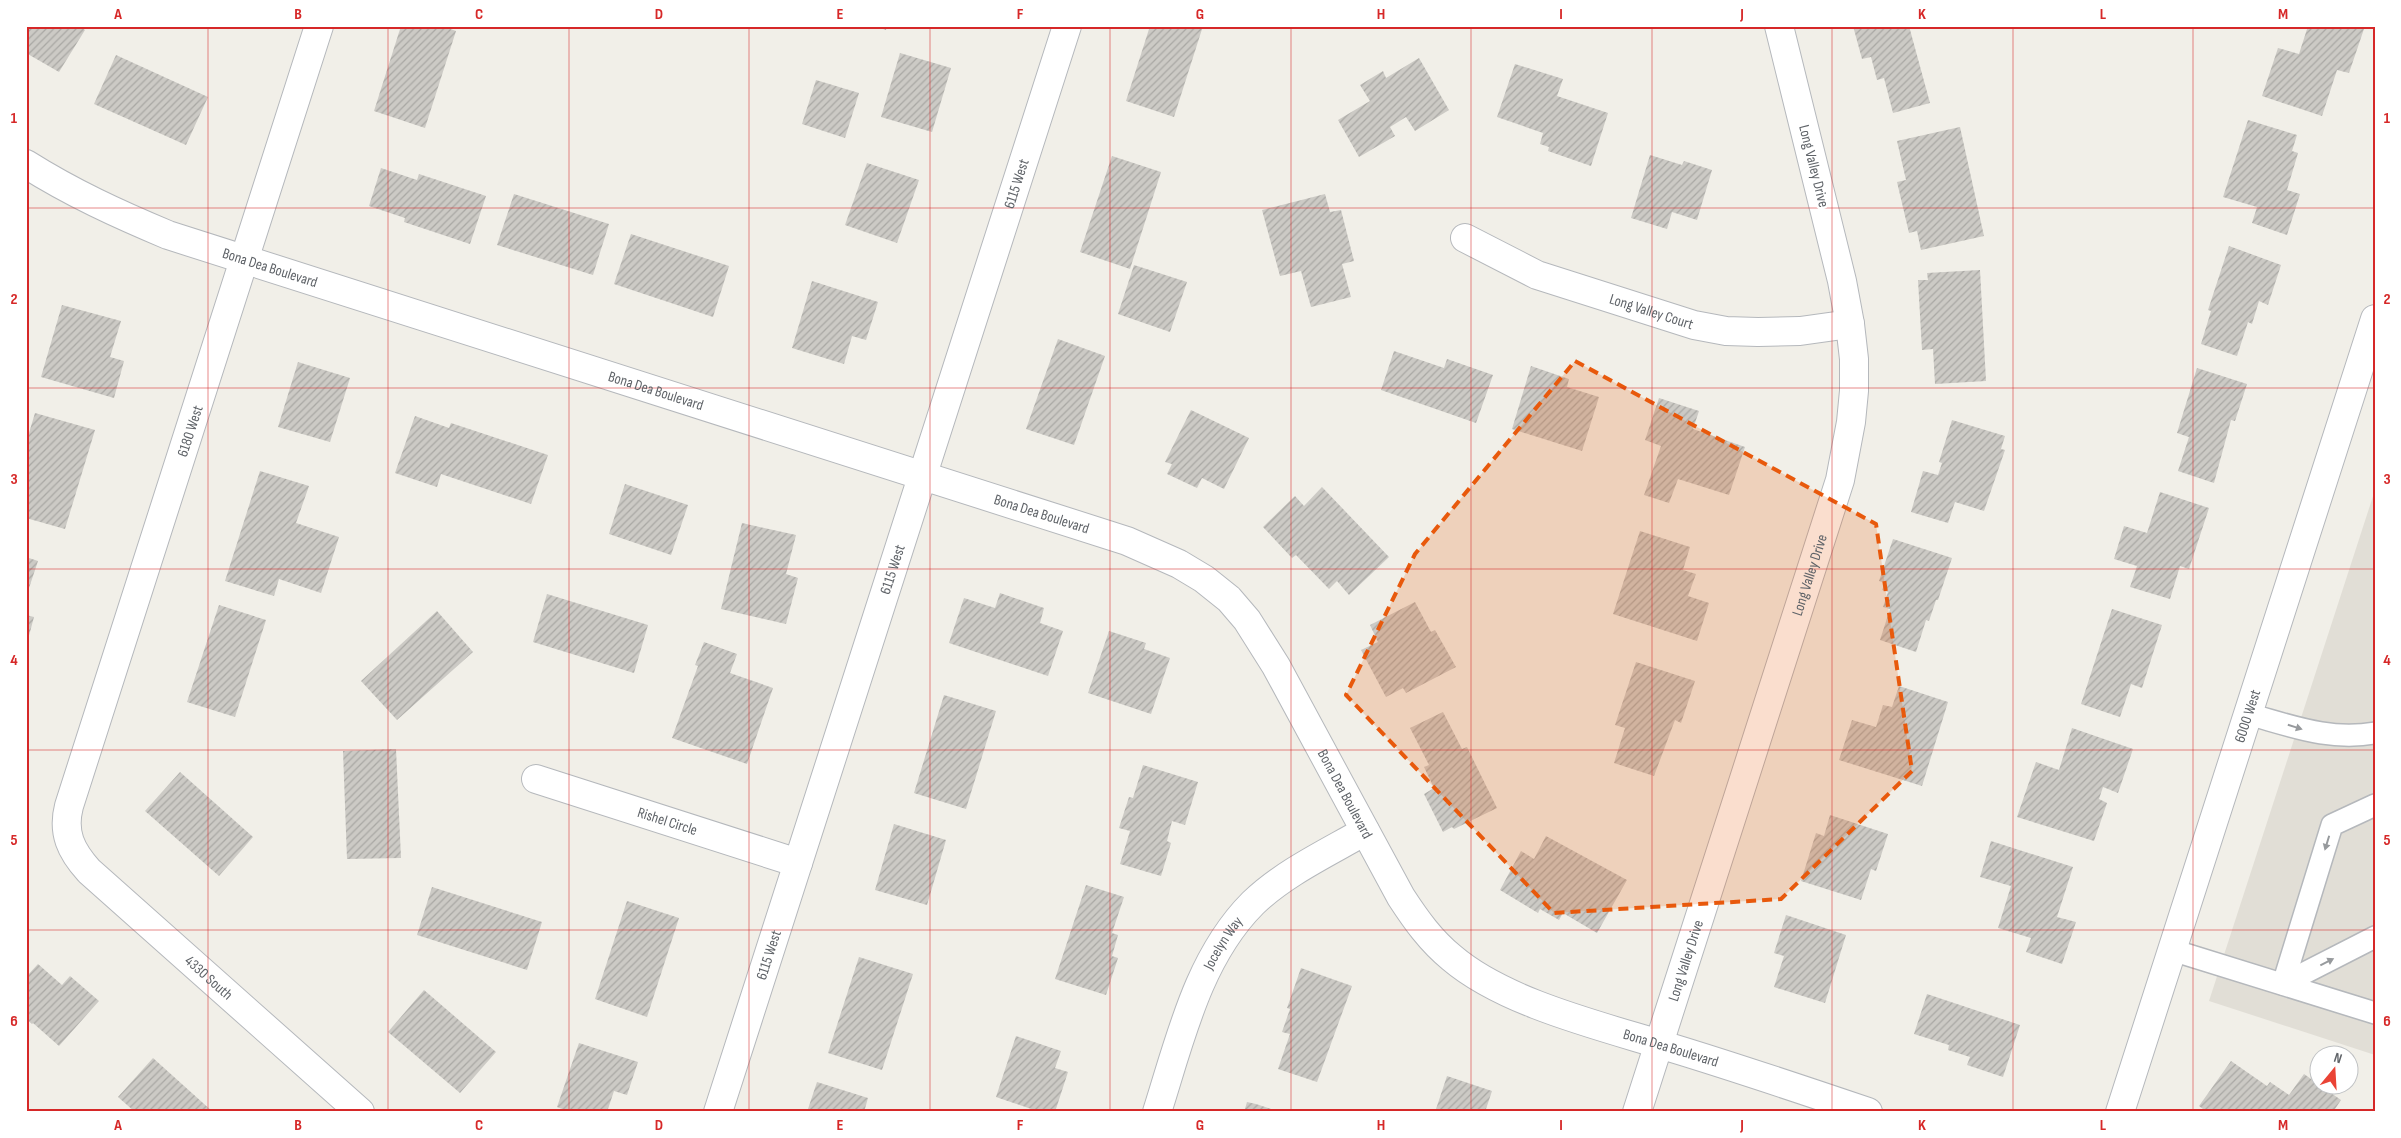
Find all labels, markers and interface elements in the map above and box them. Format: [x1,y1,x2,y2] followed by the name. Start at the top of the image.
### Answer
[113,5,122,24] text: A
[294,5,302,24] text: B
[475,5,483,24] text: C
[655,5,663,24] text: D
[837,5,844,24] text: E
[1017,5,1024,24] text: F
[1196,5,1204,24] text: G
[1377,5,1385,24] text: H
[1559,5,1563,24] text: I
[1739,5,1744,24] text: J
[1918,5,1926,24] text: K
[2100,5,2107,24] text: L
[2278,5,2288,24] text: M
[11,109,18,128] text: 1
[2384,109,2391,128] text: 1
[1794,123,1833,209] street label: Long Valley Drive
[1000,156,1034,211] street label: 6115 West
[220,244,320,292] street label: Bona Dea Boulevard
[10,290,18,309] text: 2
[1607,290,1696,334] street label: Long Valley Court
[2383,290,2391,309] text: 2
[606,367,706,415] street label: Bona Dea Boulevard
[173,403,208,459] street label: 6180 West
[10,470,18,489] text: 3
[2383,470,2391,489] text: 3
[992,490,1091,538] street label: Bona Dea Boulevard
[1788,532,1832,618] street label: Long Valley Drive
[876,542,910,597] street label: 6115 West
[10,651,18,670] text: 4
[2383,651,2391,670] text: 4
[2230,687,2265,745] street label: 6000 West
[2287,724,2302,732] one-way arrow
[1313,746,1377,842] street label: Bona Dea Boulevard
[635,803,700,840] street label: Rishel Circle
[10,831,18,850] text: 5
[2383,831,2391,850] text: 5
[2322,836,2330,851] one-way arrow
[1199,913,1247,974] street label: Jocelyn Way
[1664,918,1708,1004] street label: Long Valley Drive
[752,927,786,982] street label: 6115 West
[181,952,237,1004] street label: 4330 South
[2320,958,2334,966] one-way arrow
[10,1012,18,1031] text: 6
[2383,1012,2391,1031] text: 6
[1621,1025,1721,1072] street label: Bona Dea Boulevard
[2308,1046,2358,1096] north arrow
[2332,1049,2344,1067] text: N
[113,1116,122,1135] text: A
[294,1116,302,1135] text: B
[475,1116,483,1135] text: C
[655,1116,663,1135] text: D
[837,1116,844,1135] text: E
[1017,1116,1024,1135] text: F
[1196,1116,1204,1135] text: G
[1377,1116,1385,1135] text: H
[1559,1116,1563,1135] text: I
[1739,1116,1744,1135] text: J
[1918,1116,1926,1135] text: K
[2100,1116,2107,1135] text: L
[2278,1116,2288,1135] text: M

